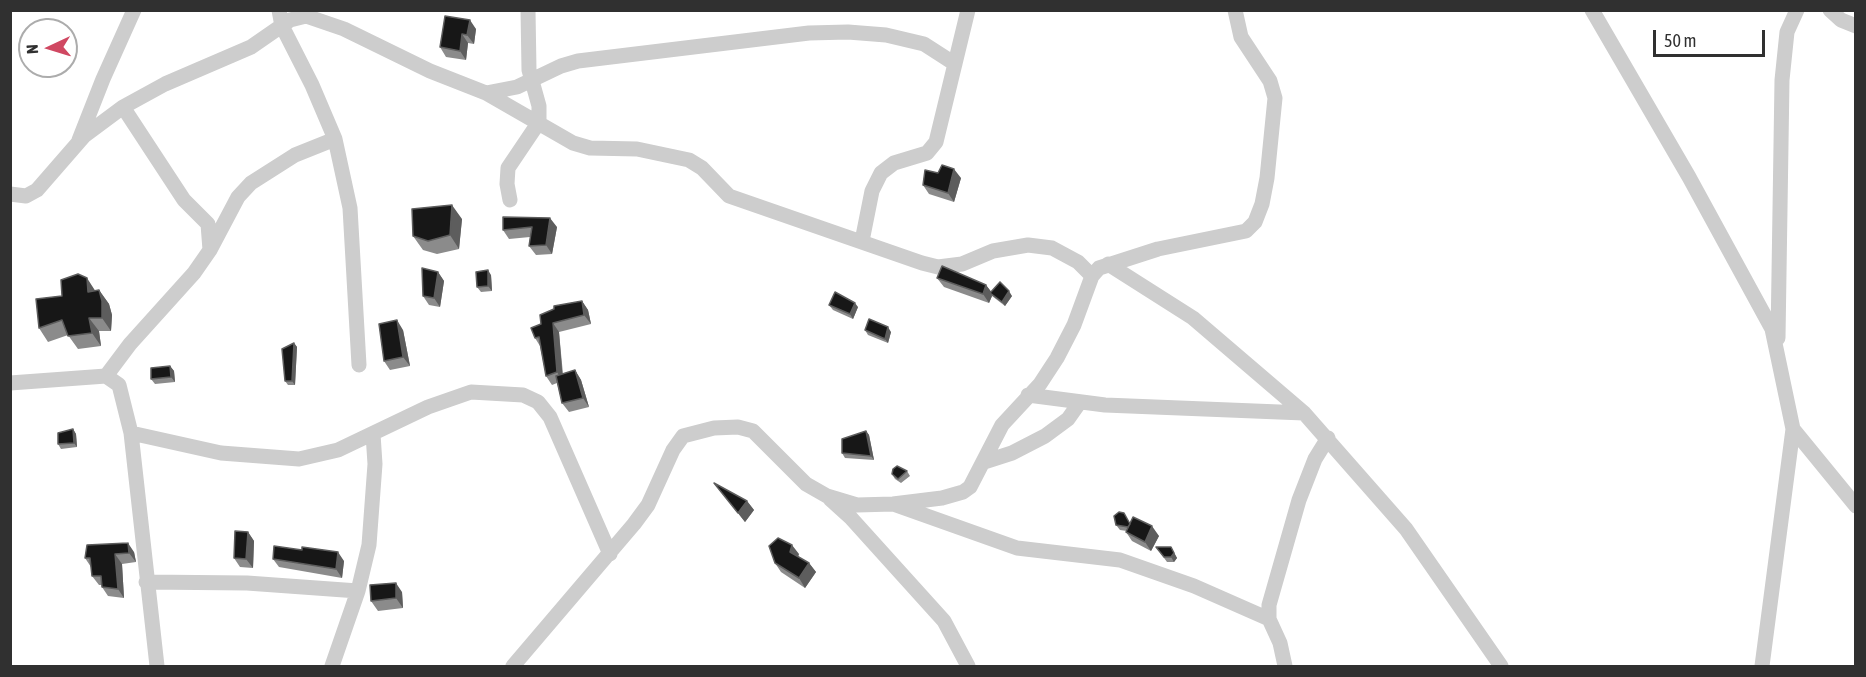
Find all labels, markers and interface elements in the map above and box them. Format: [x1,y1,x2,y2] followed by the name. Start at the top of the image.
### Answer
[18,18,78,78] north arrow
[1656,18,1768,56] scale bar
[1664,30,1696,51] text: 50 m
[23,44,41,54] text: N

